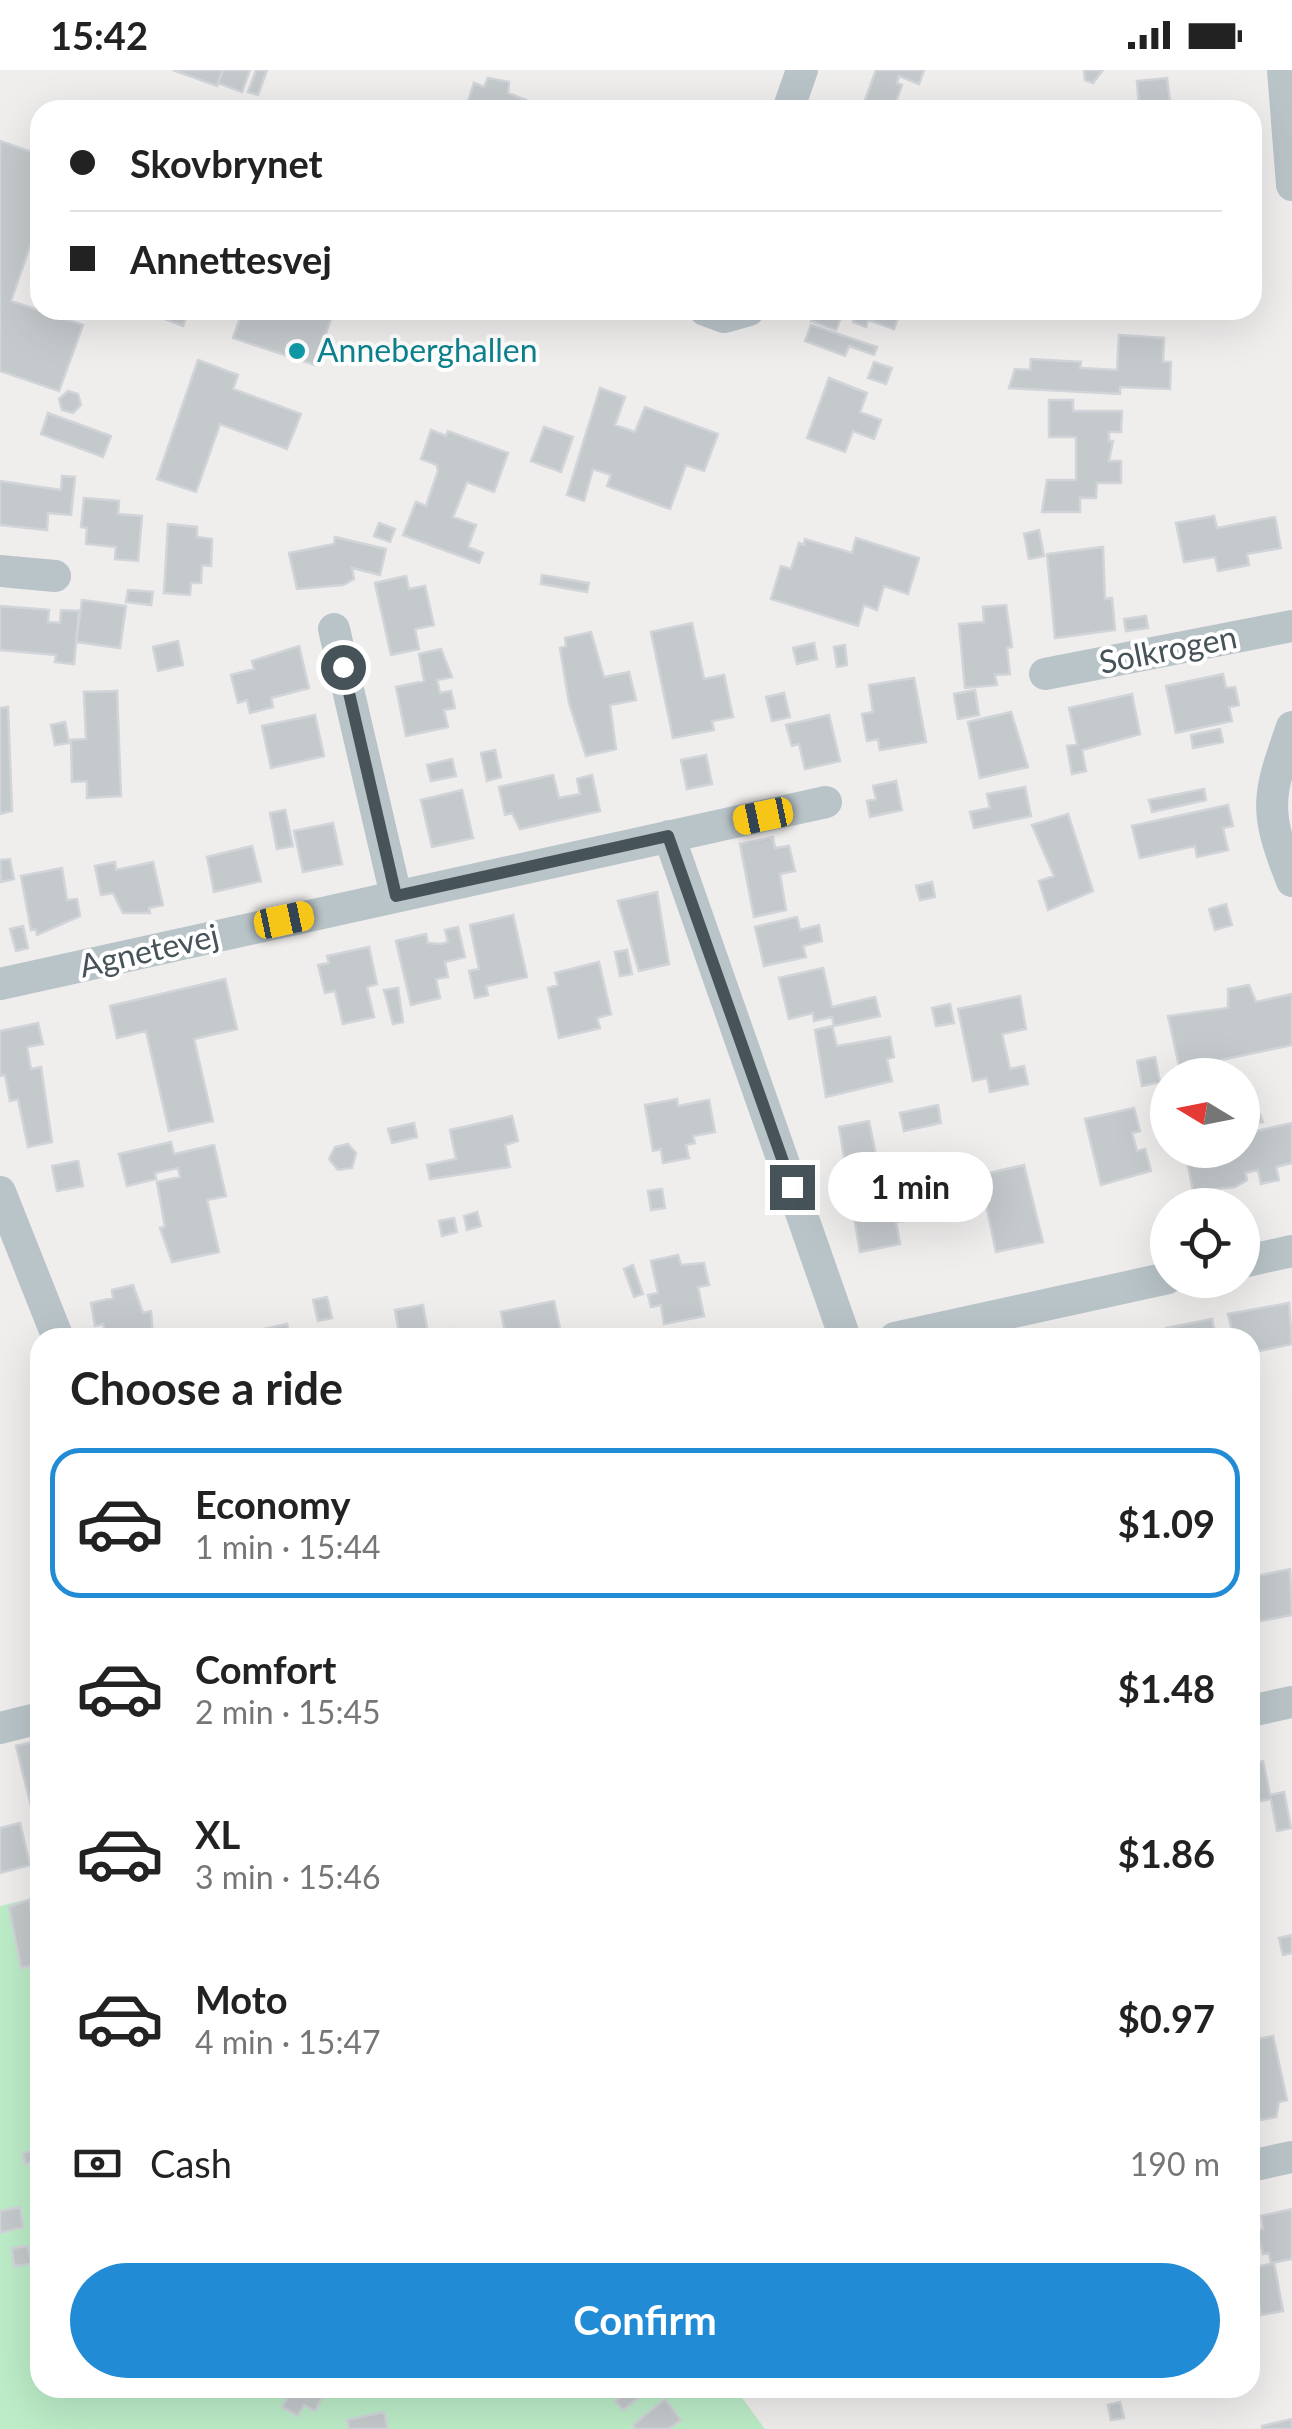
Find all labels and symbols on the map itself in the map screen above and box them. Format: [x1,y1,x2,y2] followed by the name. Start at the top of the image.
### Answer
[317,330,538,369] place label: Anneberghallen
[286,340,308,362] marker: Anneberghallen
[1096,616,1240,681] street label: Solkrogen
[321,645,366,690] route start
[731,795,795,837] car
[252,899,316,941] car
[75,915,222,984] street label: Agnetevej
[1150,1058,1260,1168] north arrow
[827,1152,992,1222] callout: 1 min
[770,1165,815,1210] route end

